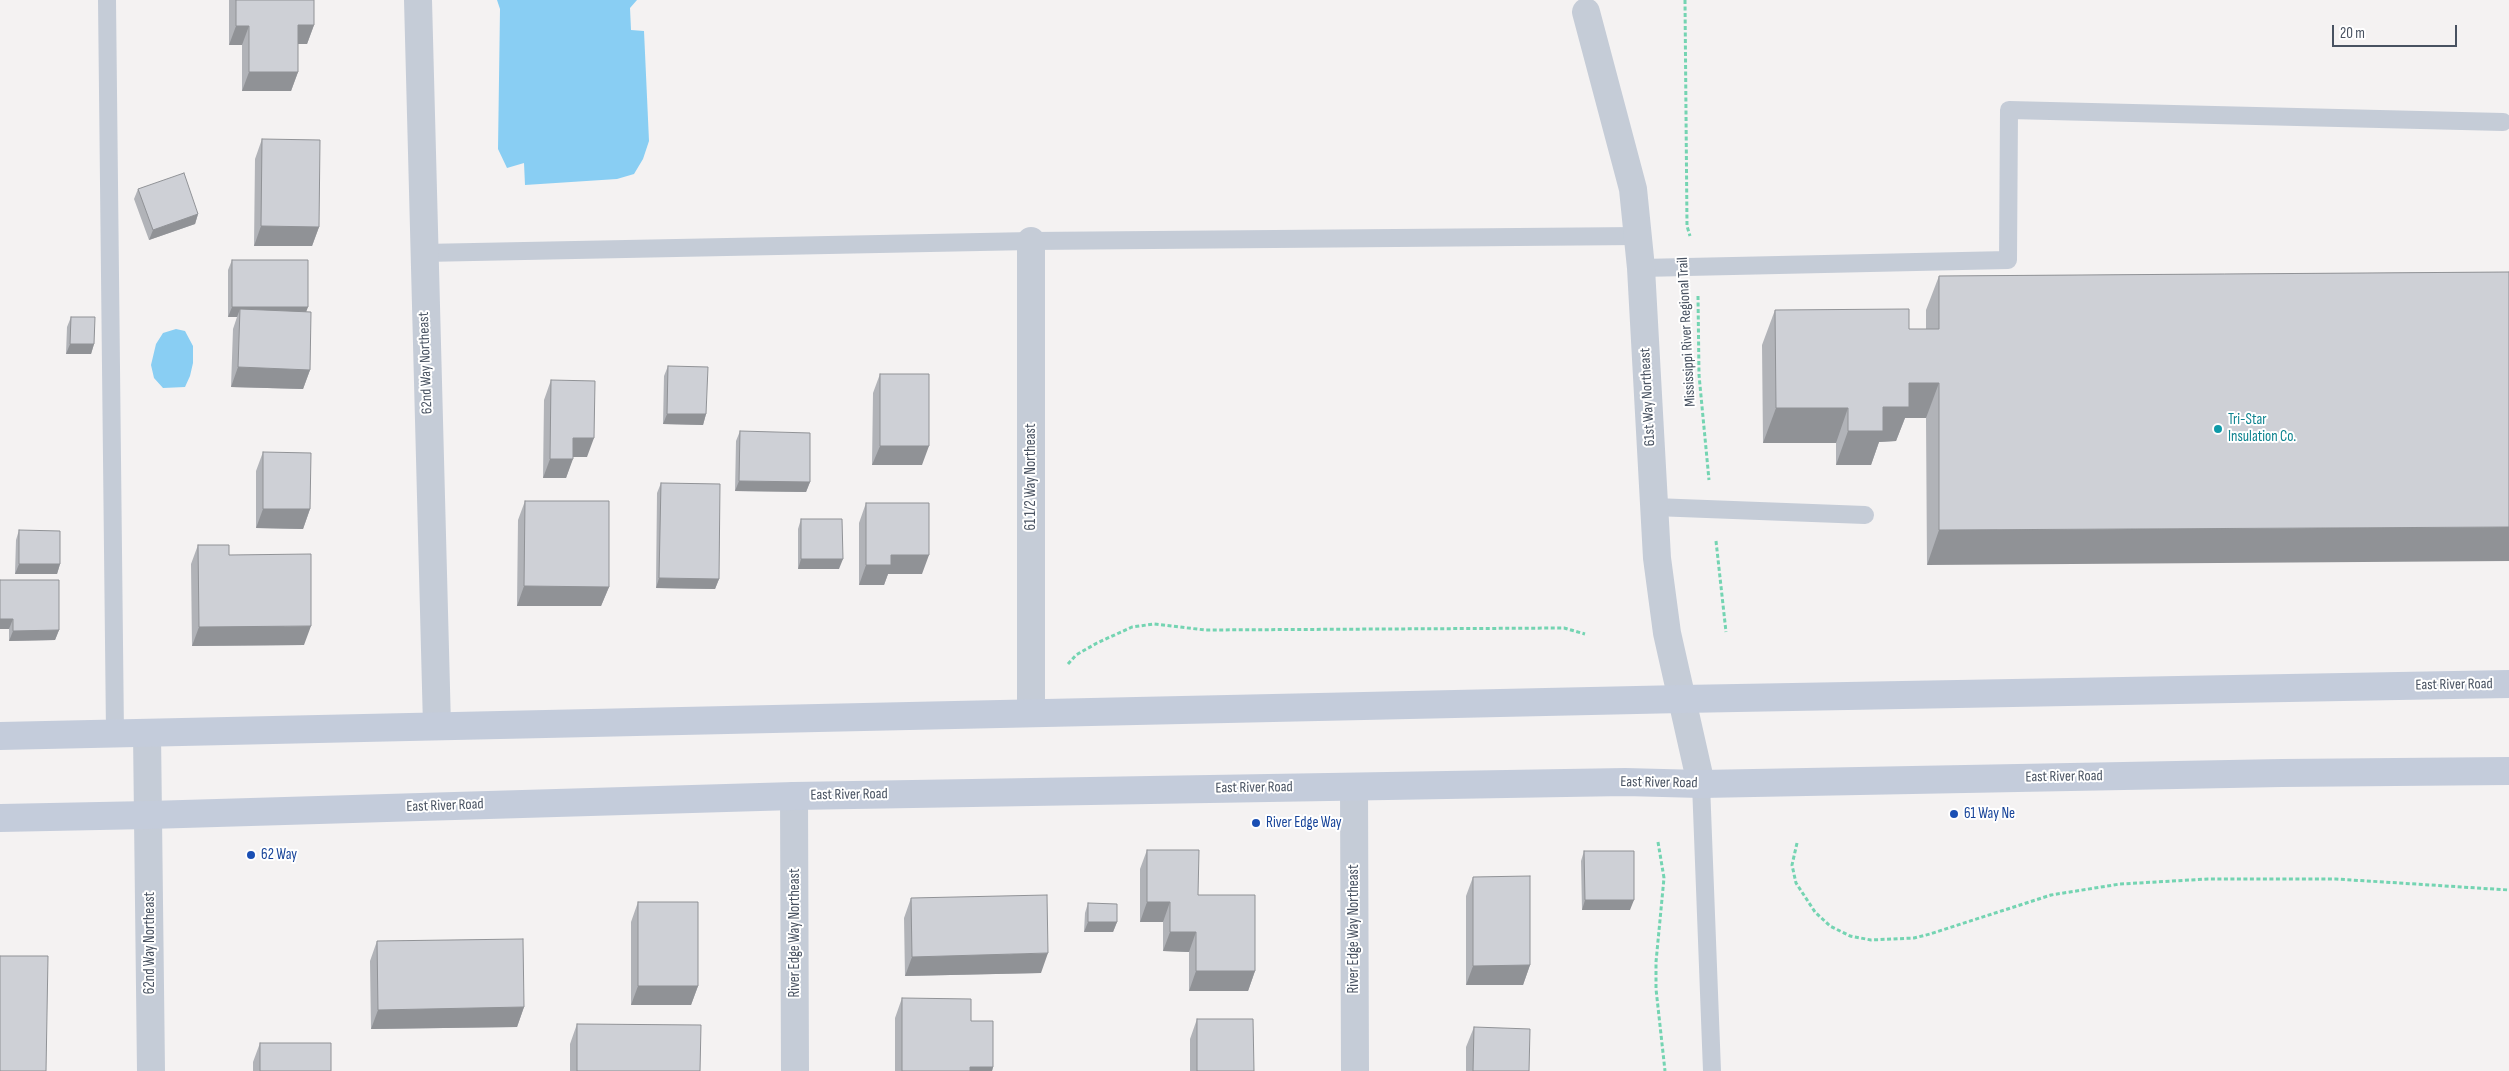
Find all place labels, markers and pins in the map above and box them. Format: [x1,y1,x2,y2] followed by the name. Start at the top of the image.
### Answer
[2228,411,2296,446] place label: Tri-Star Insulation Co.
[2212,423,2224,435] marker: Tri-Star Insulation Co.
[1964,805,2015,823] place label: 61 Way Ne
[1948,808,1960,820] marker: 61 Way Ne
[1266,814,1342,832] place label: River Edge Way
[1250,817,1262,829] marker: River Edge Way
[261,846,297,864] place label: 62 Way
[245,849,257,861] marker: 62 Way

